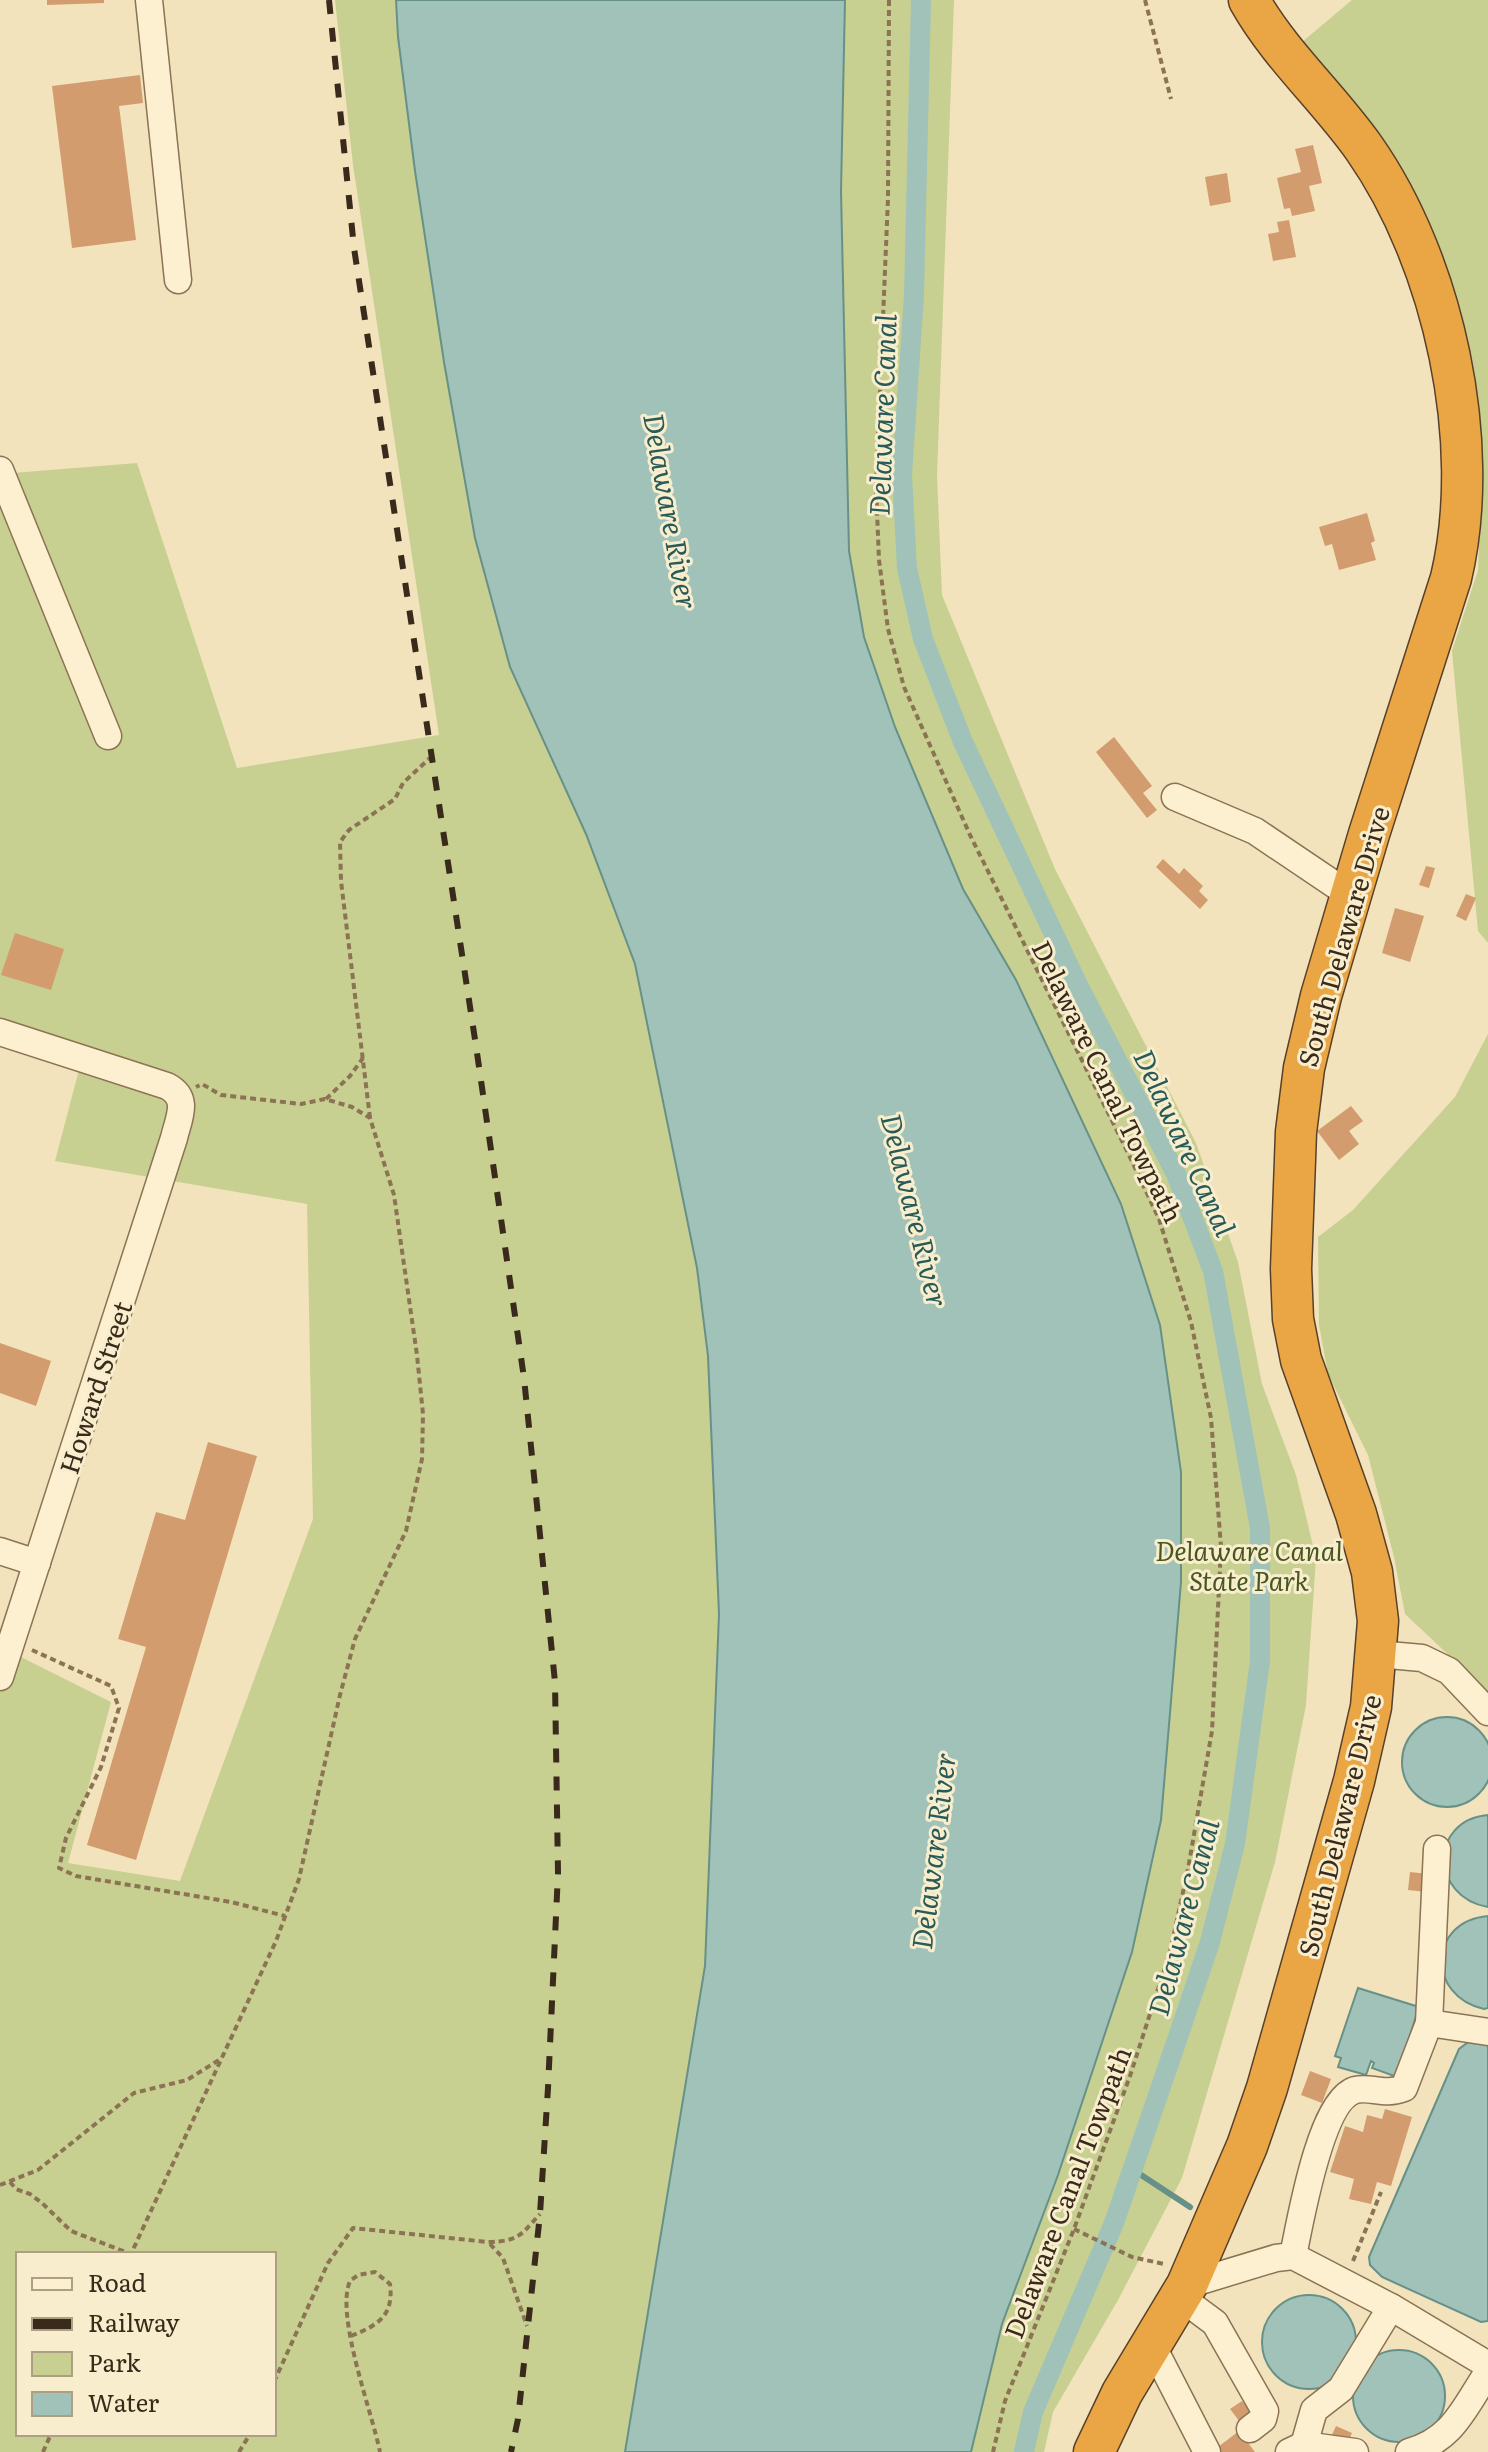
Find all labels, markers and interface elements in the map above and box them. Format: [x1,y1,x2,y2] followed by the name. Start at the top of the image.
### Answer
[856,313,906,517] water label: Delaware Canal
[634,410,710,612] water label: Delaware River
[1286,801,1398,1071] street label: South Delaware Drive
[1027,935,1191,1227] street label: Delaware Canal Towpath
[1128,1043,1244,1241] water label: Delaware Canal
[872,1109,960,1311] water label: Delaware River
[48,1295,140,1479] street label: Howard Street
[1155,1530,1343,1599] park label: Delaware Canal State Park
[1287,1690,1389,1960] street label: South Delaware Drive
[899,1750,965,1952] water label: Delaware River
[1136,1814,1228,2020] water label: Delaware Canal
[992,2040,1140,2344] street label: Delaware Canal Towpath
[16,2252,276,2436] legend
[88,2264,147,2299] text: Road
[88,2304,180,2339] text: Railway
[88,2344,141,2379] text: Park
[88,2384,160,2419] text: Water

